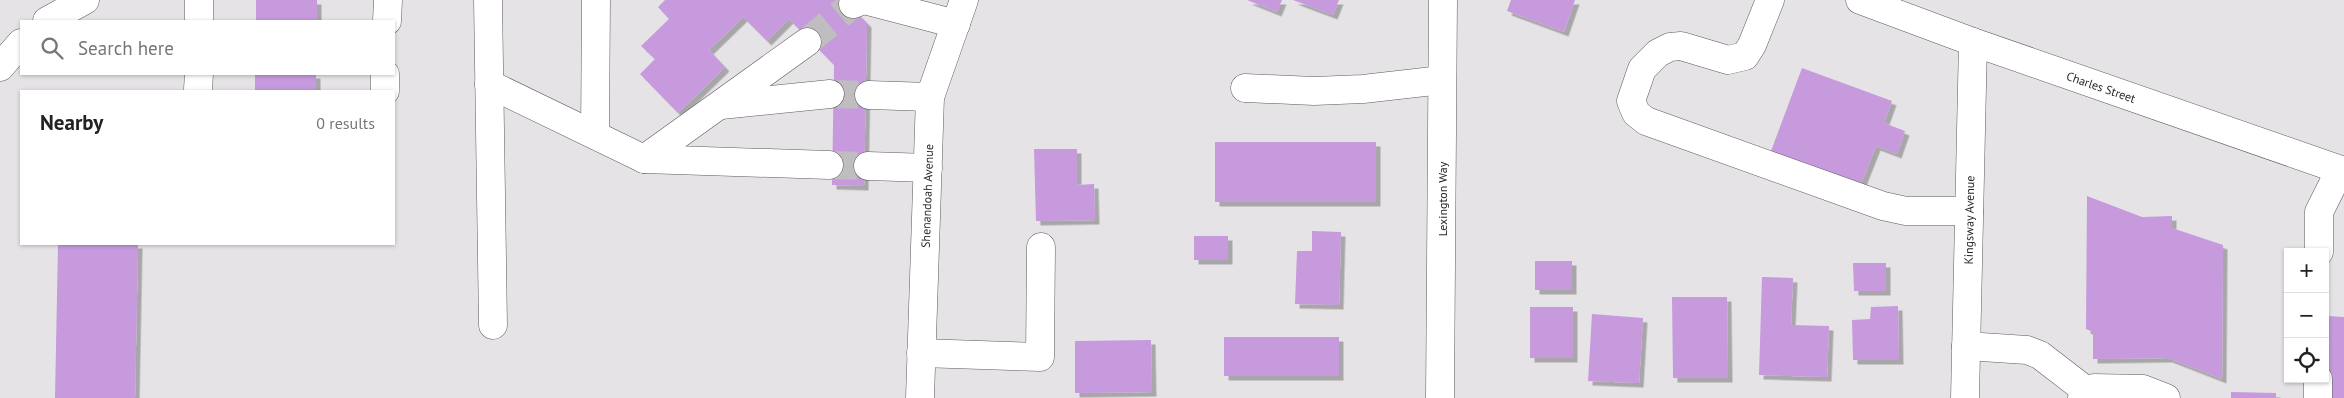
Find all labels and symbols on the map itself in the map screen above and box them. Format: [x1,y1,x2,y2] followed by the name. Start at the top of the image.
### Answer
[2065,68,2137,106] street label: Charles Street
[918,144,936,248] street label: Shenandoah Avenue
[1435,161,1450,236] street label: Lexington Way
[1961,175,1977,265] street label: Kingsway Avenue

